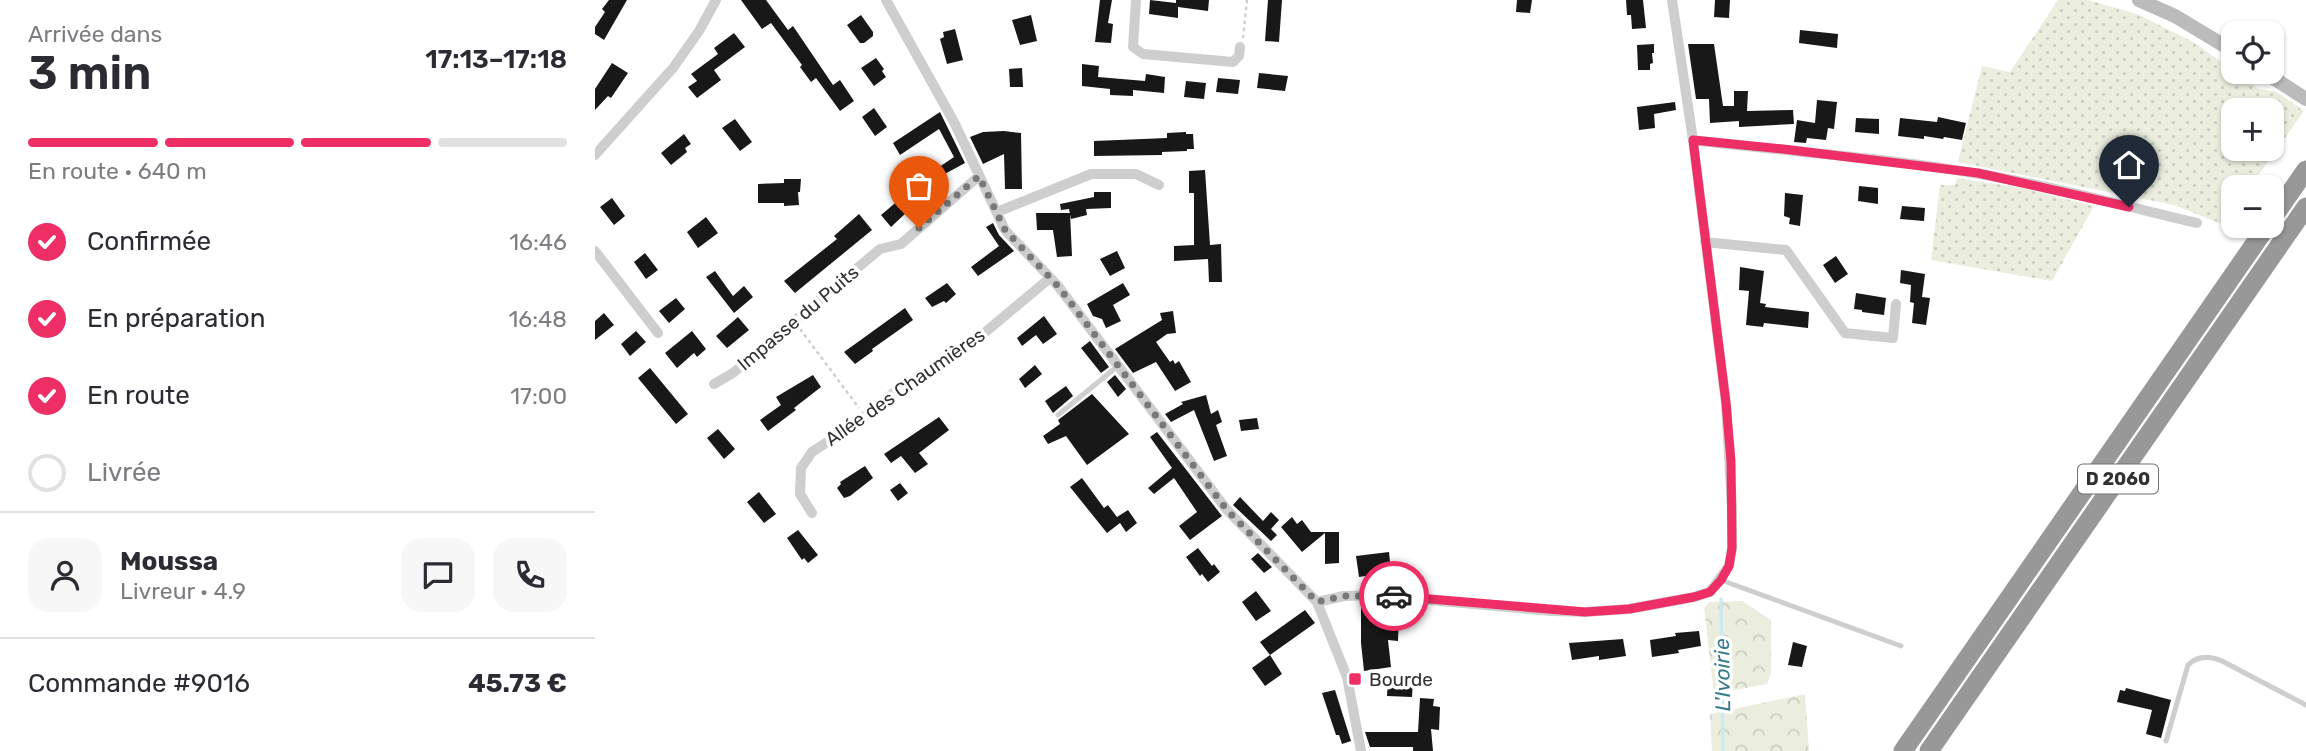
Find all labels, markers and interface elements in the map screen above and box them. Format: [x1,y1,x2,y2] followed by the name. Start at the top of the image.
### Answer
[28,20,162,48] text: Arrivée dans
[2221,21,2284,238] map controls
[2221,21,2284,84] button: locate
[425,44,567,75] text: 17:13–17:18
[28,46,151,101] text: 3 min
[2221,98,2284,161] button: +
[2099,135,2159,207] pin
[2110,146,2148,184] icon: home
[889,156,949,228] pin
[28,157,207,185] text: En route · 640 m
[900,167,938,205] icon: bag
[2221,175,2284,238] button: −
[28,223,66,261] icon: check
[87,226,211,257] text: Confirmée
[509,228,567,256] text: 16:46
[733,261,863,375] street label: Impasse du Puits
[28,300,66,338] icon: check
[87,303,265,334] text: En préparation
[508,305,567,333] text: 16:48
[821,323,989,451] street label: Allée des Chaumières
[28,377,66,415] icon: check
[87,380,190,411] text: En route
[510,382,567,410] text: 17:00
[87,457,161,488] text: Livrée
[2078,464,2158,494] road number: D 2060
[28,538,102,612] button: person
[401,538,475,612] button: chat
[493,538,567,612] button: phone
[120,546,218,577] text: Moussa
[1359,561,1429,631] courier
[120,577,246,605] text: Livreur · 4.9
[1375,577,1413,615] icon: car
[1709,638,1735,712] water label: L'Ivoirie
[28,668,250,699] text: Commande #9016
[468,668,567,699] text: 45.73 €
[1369,668,1433,691] place label: Bourde
[1347,671,1363,687] marker: Bourde

